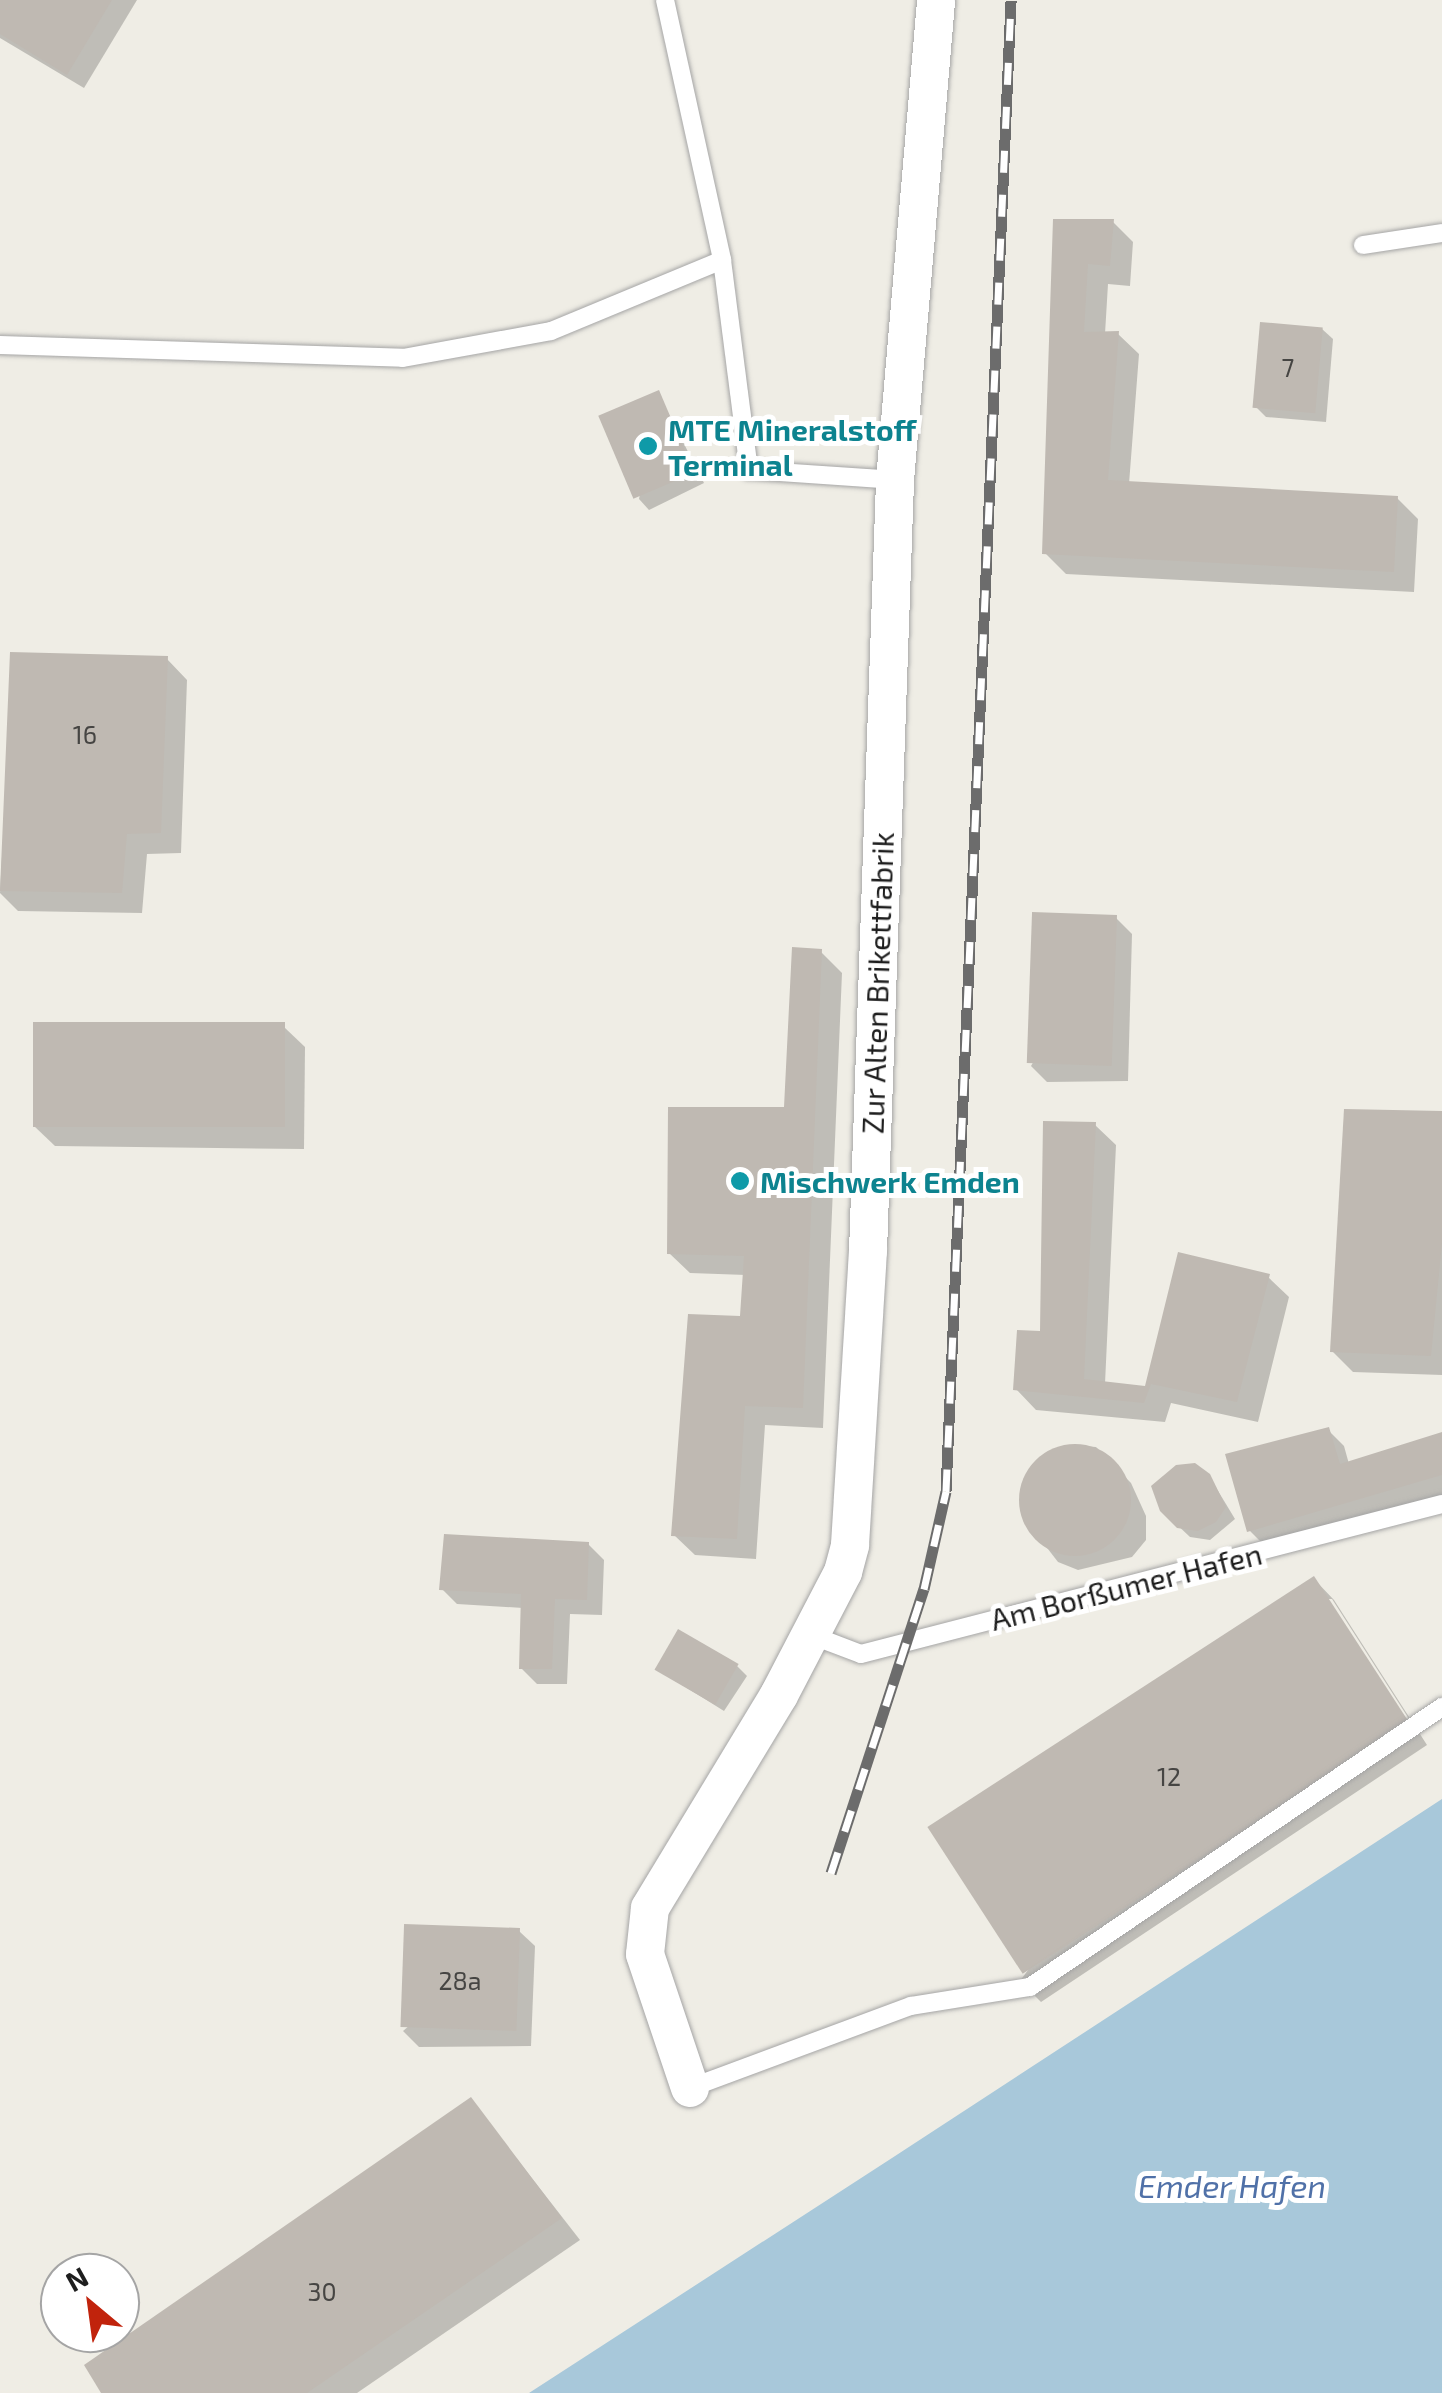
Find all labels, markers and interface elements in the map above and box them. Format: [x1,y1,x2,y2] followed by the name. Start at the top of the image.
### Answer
[1282,352,1294,382] house number: 7
[668,411,916,482] place label: MTE Mineralstoff Terminal
[637,435,659,457] marker: MTE Mineralstoff Terminal
[73,719,97,749] house number: 16
[854,831,900,1135] street label: Zur Alten Brikettfabrik
[760,1163,1020,1199] place label: Mischwerk Emden
[729,1170,751,1192] marker: Mischwerk Emden
[986,1535,1266,1637] street label: Am Borßumer Hafen
[1157,1761,1181,1791] house number: 12
[439,1965,481,1995] house number: 28a
[1138,2166,1326,2204] water label: Emder Hafen
[40,2253,140,2353] north arrow
[59,2259,94,2298] text: N
[308,2276,336,2306] house number: 30

